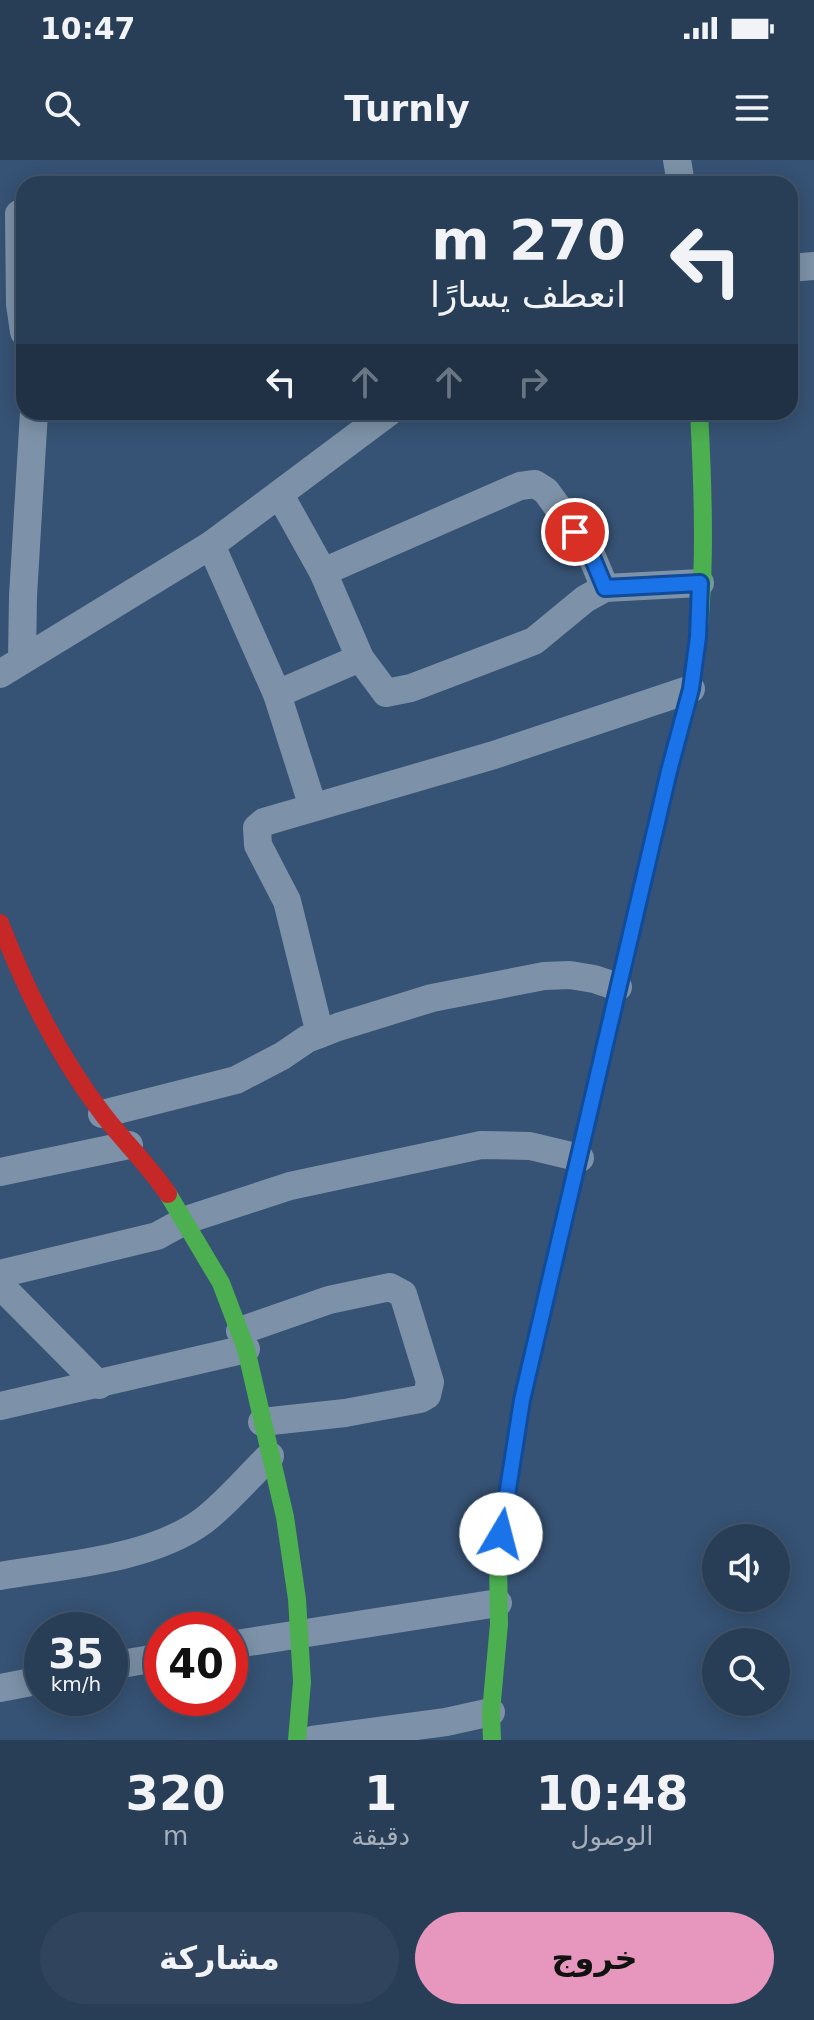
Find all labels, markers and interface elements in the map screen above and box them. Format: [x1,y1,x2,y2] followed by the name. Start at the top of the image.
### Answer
[40,11,136,46] text: 10:47
[40,86,84,130] icon: search
[730,86,774,130] icon: menu
[344,88,470,129] text: Turnly
[431,207,626,272] text: 270 m
[654,208,758,312] icon: left
[430,274,626,315] text: انعطف يسارًا
[259,360,303,404] icon: left
[343,360,387,404] icon: ahead
[427,360,471,404] icon: ahead
[511,360,555,404] icon: right
[541,498,609,566] pin
[553,510,597,554] icon: arrive
[459,1492,543,1576] position arrow
[702,1524,790,1716] map controls
[702,1524,790,1612] button: sound
[144,1612,248,1716] speed limit sign: 40
[702,1628,790,1716] button: search
[48,1631,104,1677] text: 35
[51,1672,101,1696] text: km/h
[126,1765,226,1821] text: 320
[364,1765,397,1821] text: 1
[536,1765,689,1821] text: 10:48
[163,1821,188,1851] text: m
[351,1821,410,1851] text: دقيقة
[571,1821,654,1851] text: الوصول
[40,1912,399,2004] button: مشاركة
[415,1912,774,2004] button: خروج

